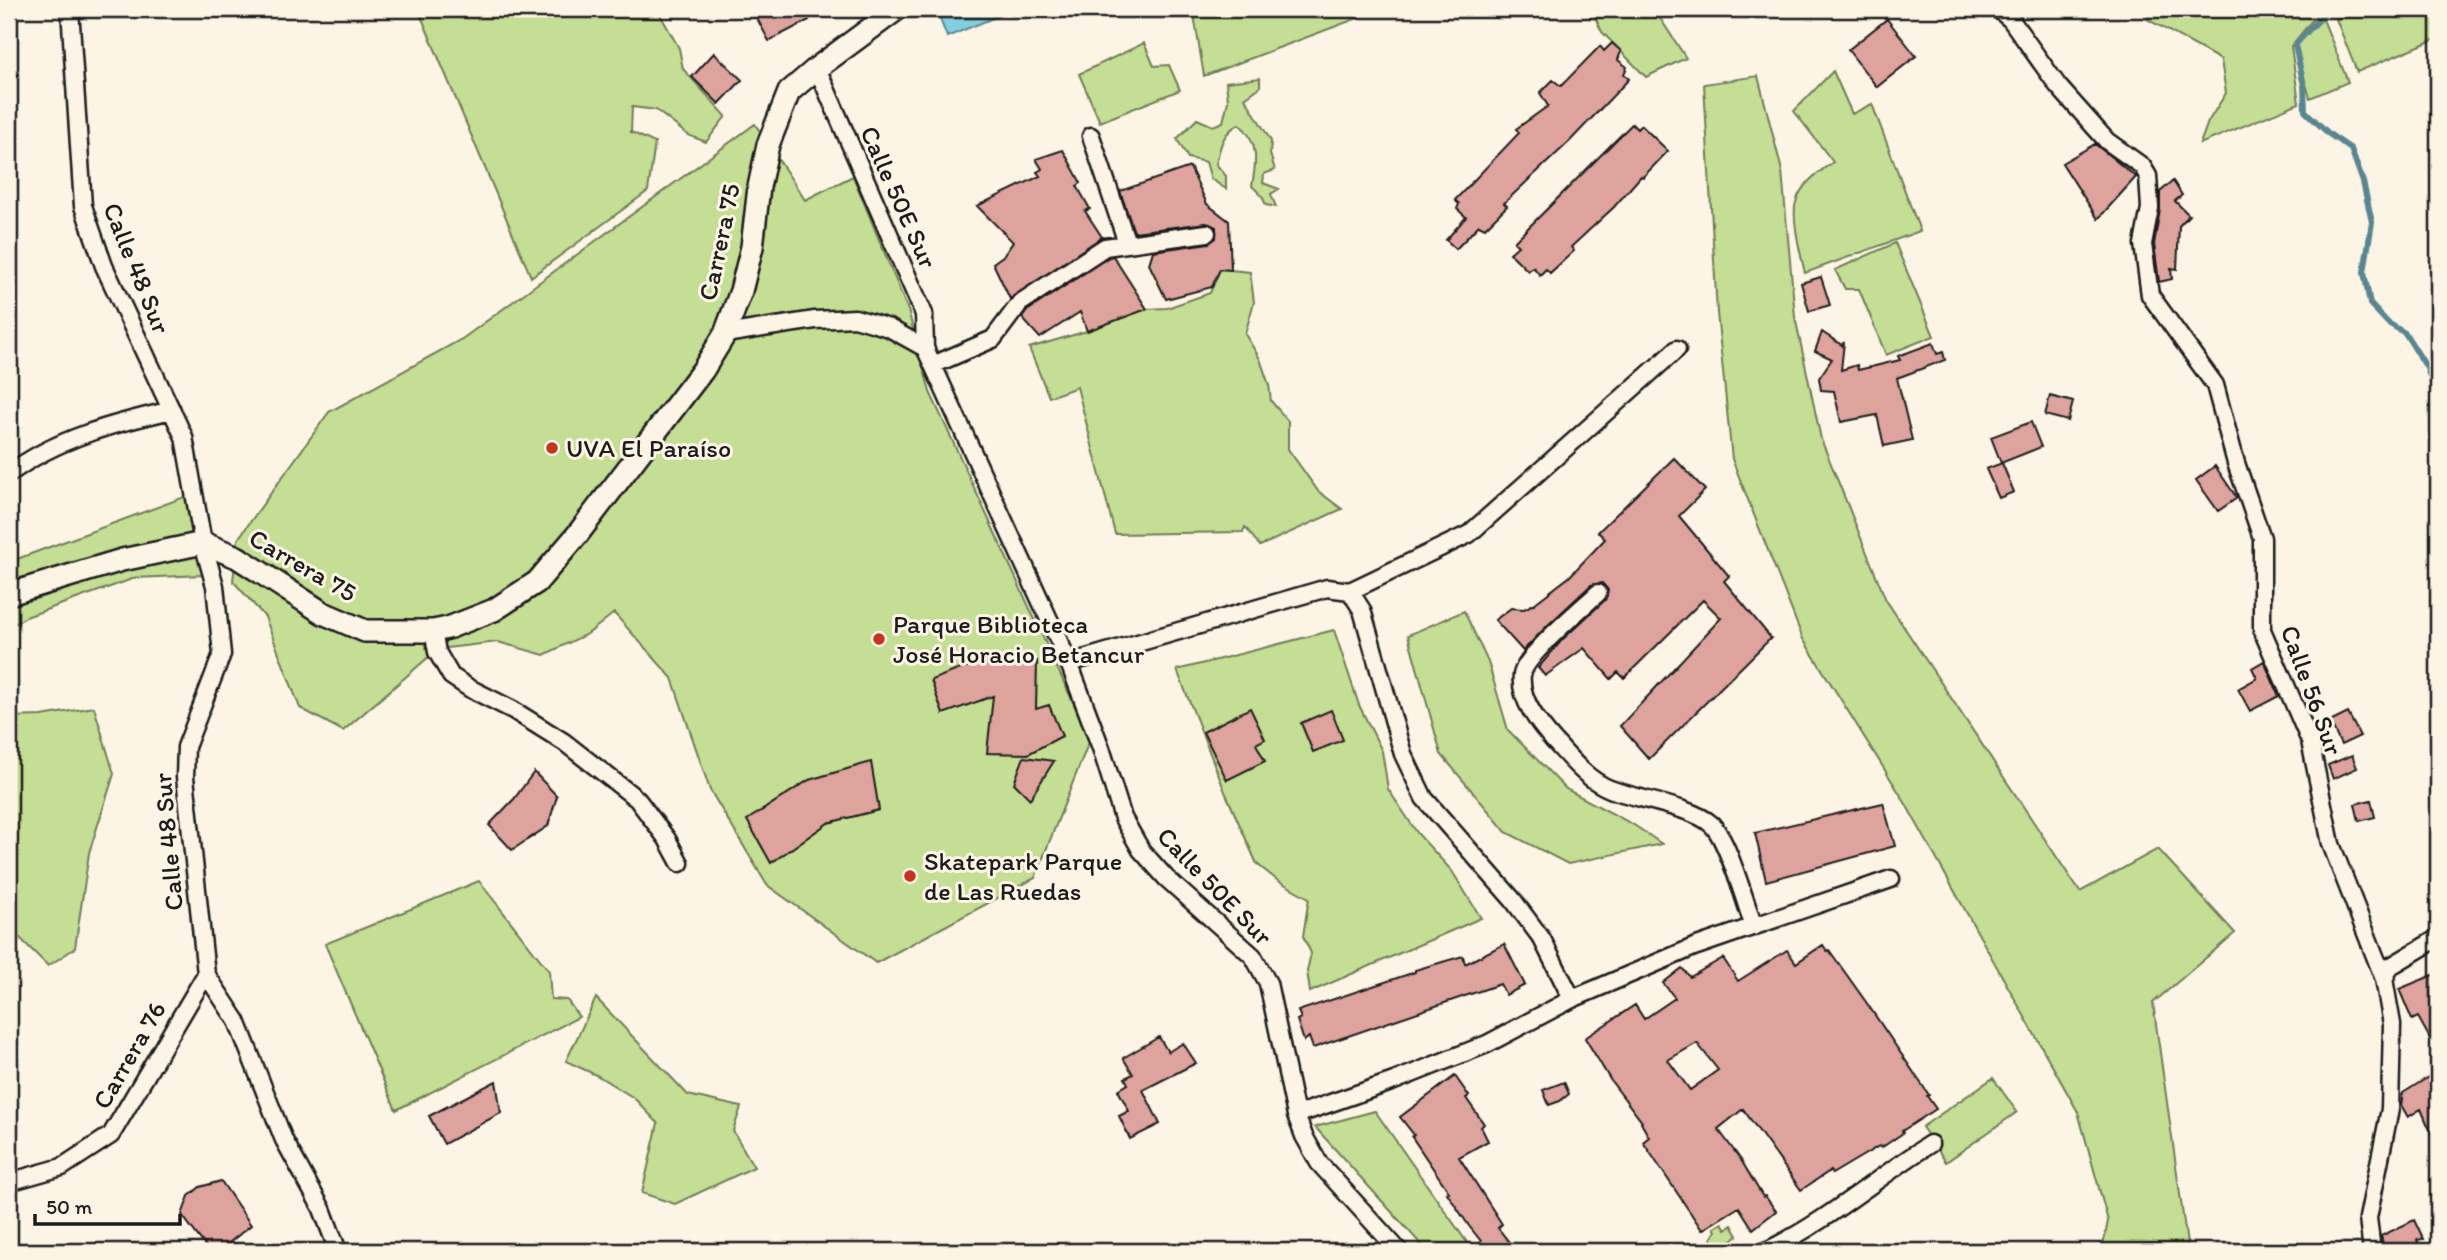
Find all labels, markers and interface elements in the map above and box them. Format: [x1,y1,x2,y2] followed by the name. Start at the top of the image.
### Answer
[853,121,945,274] street label: Calle 50E Sur
[691,180,747,304] street label: Carrera 75
[96,198,178,339] street label: Calle 48 Sur
[566,432,731,464] place label: UVA El Paraíso
[544,440,560,456] marker: UVA El Paraíso
[243,521,363,609] street label: Carrera 75
[893,608,1145,670] place label: Parque Biblioteca José Horacio Betancur
[2274,621,2350,760] street label: Calle 56 Sur
[871,631,887,647] marker: Parque Biblioteca José Horacio Betancur
[146,771,190,912] street label: Calle 48 Sur
[1151,820,1280,952] street label: Calle 50E Sur
[924,845,1122,907] place label: Skatepark Parque de Las Ruedas
[902,868,918,884] marker: Skatepark Parque de Las Ruedas
[85,995,173,1115] street label: Carrera 76
[35,1183,180,1227] scale bar
[46,1194,93,1219] text: 50 m

